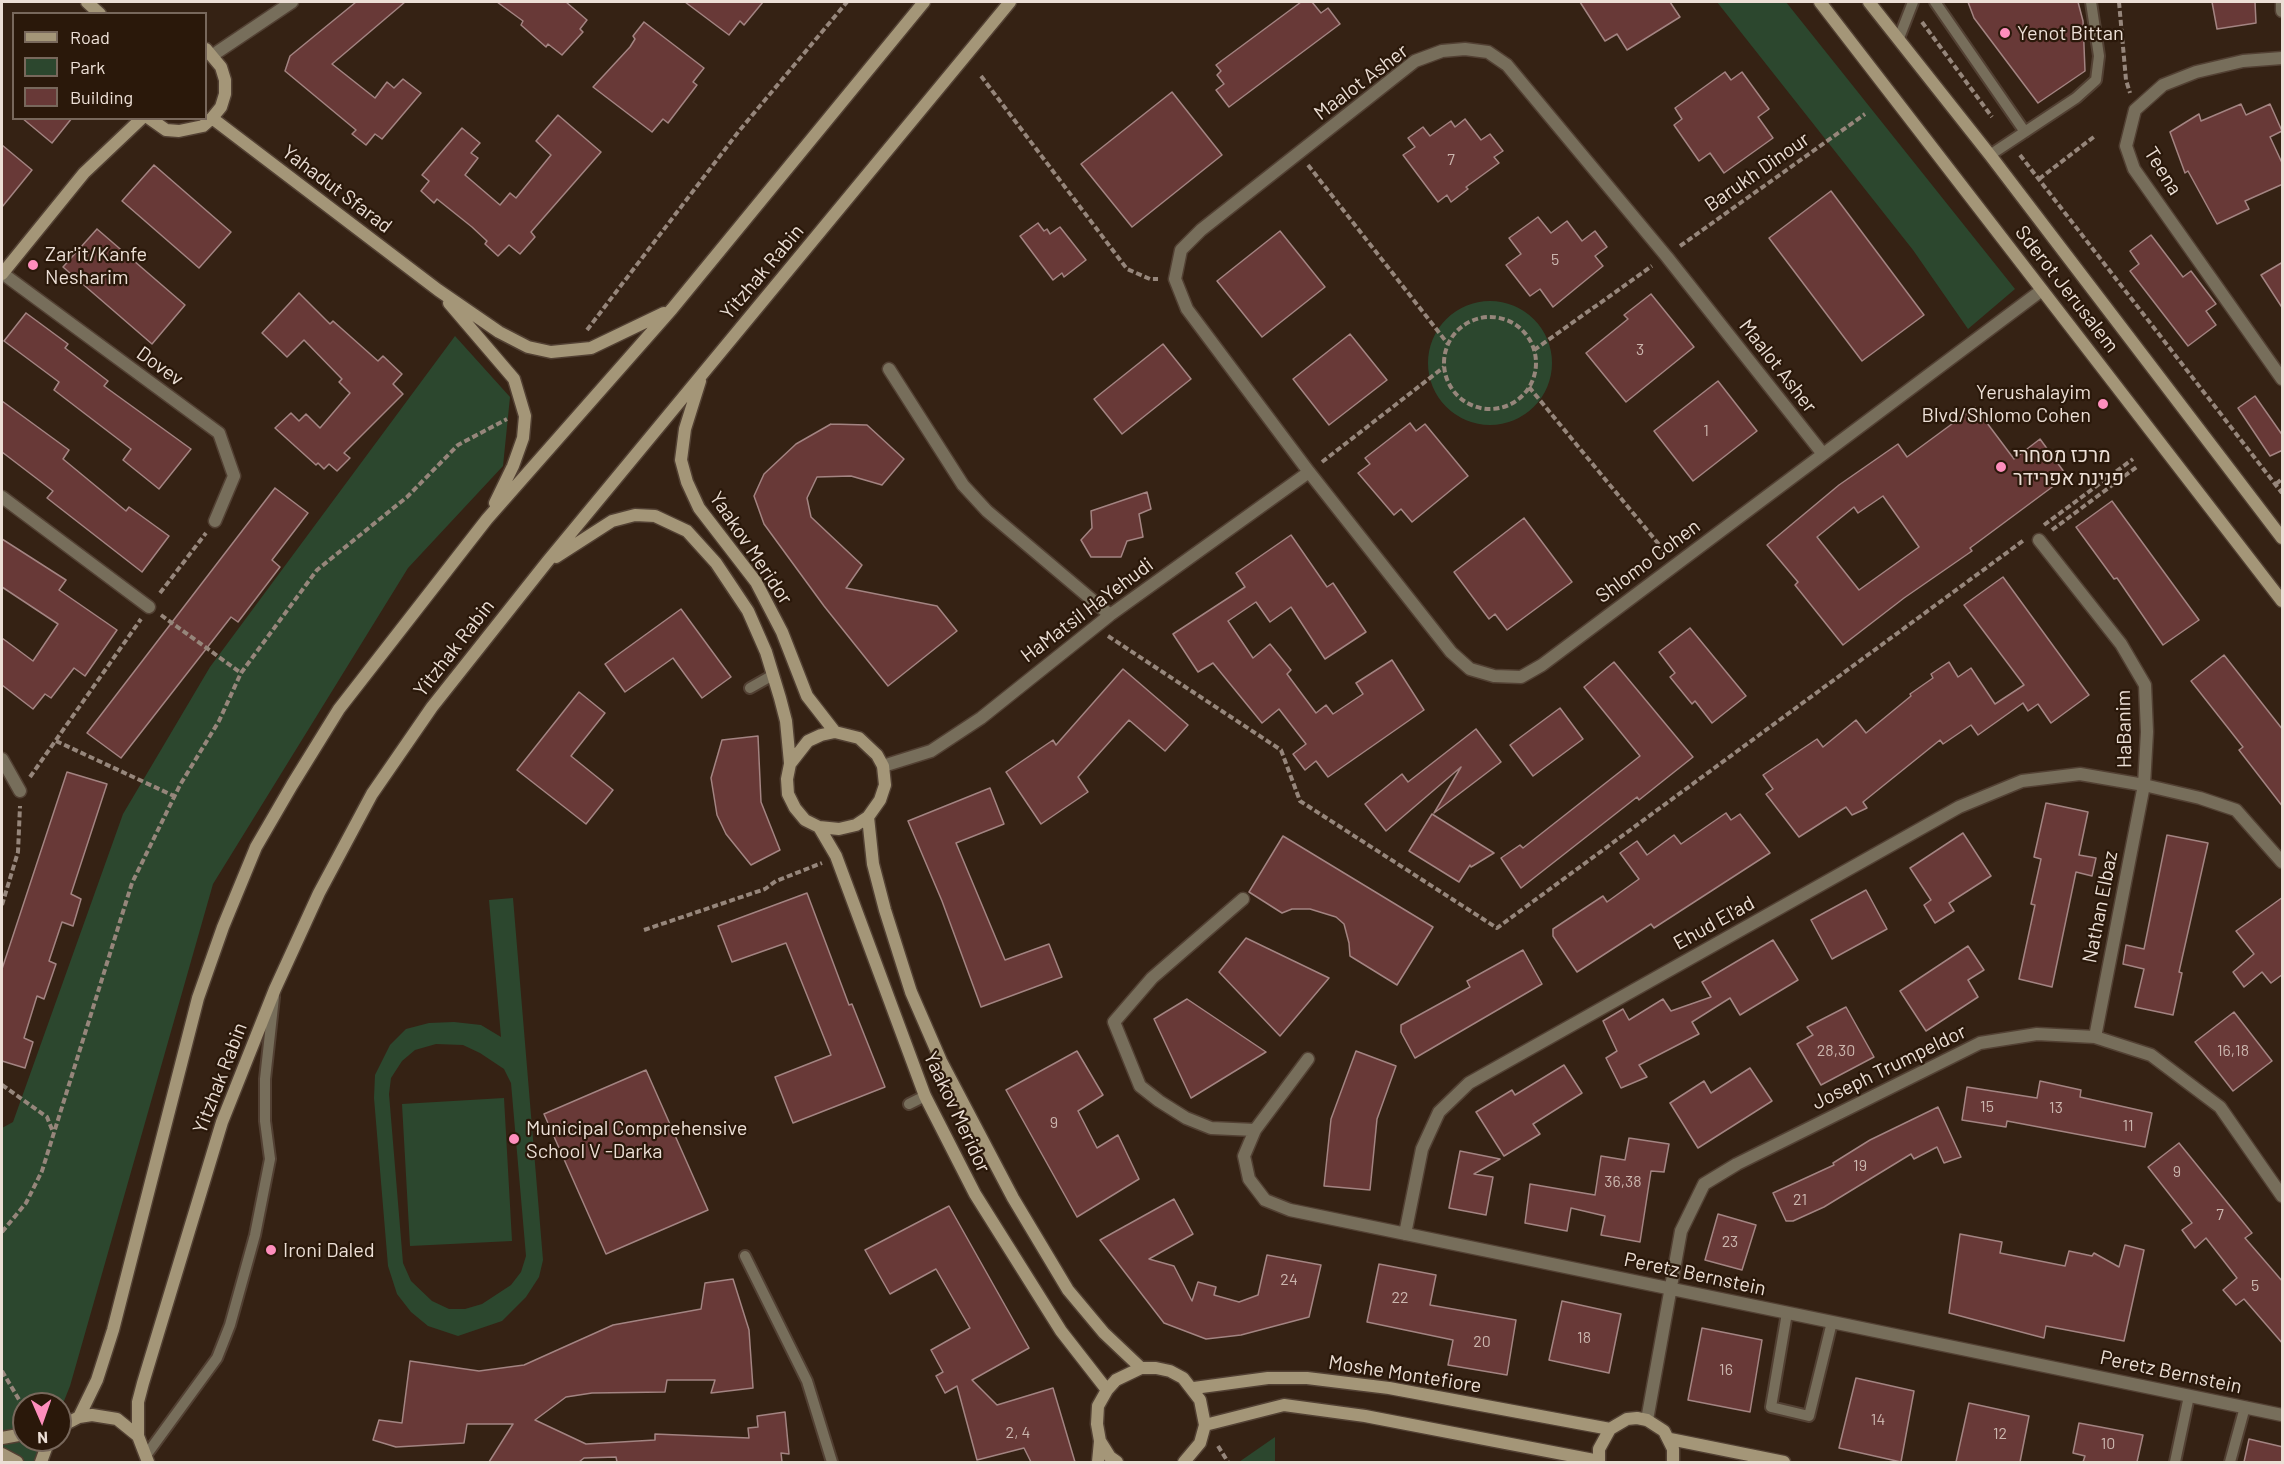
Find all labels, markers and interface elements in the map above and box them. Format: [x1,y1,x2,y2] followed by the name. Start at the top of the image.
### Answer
[12,12,207,120] legend
[2017,21,2124,45] place label: Yenot Bittan
[70,26,110,48] text: Road
[1998,26,2012,40] marker: Yenot Bittan
[1309,39,1413,125] street label: Maalot Asher
[70,56,105,78] text: Park
[70,86,133,108] text: Building
[1700,127,1814,217] street label: Barukh Dinour
[277,140,397,238] street label: Yahadut Sfarad
[2139,142,2187,200] street label: Teena
[1447,150,1455,170] house number: 7
[715,220,809,324] street label: Yitzhak Rabin
[2010,221,2124,357] street label: Sderot Jerusalem
[45,242,147,289] place label: Zar'it/Kanfe Nesharim
[1551,250,1559,270] house number: 5
[26,258,40,272] marker: Zar'it/Kanfe Nesharim
[1734,315,1822,417] street label: Maalot Asher
[1636,340,1644,360] house number: 3
[132,341,188,391] street label: Dovev
[1921,380,2091,427] place label: Yerushalayim Blvd/Shlomo Cohen
[2096,397,2110,411] marker: Yerushalayim Blvd/Shlomo Cohen
[1703,421,1709,441] house number: 1
[2013,443,2124,490] place label: מרכז מסחרי פנינת אפרידר
[1994,460,2008,474] marker: מרכז מסחרי פנינת אפרידר
[704,487,798,609] street label: Yaakov Meridor
[1591,514,1705,608] street label: Shlomo Cohen
[1016,552,1158,668] street label: HaMatsil HaYehudi
[409,595,499,701] street label: Yitzhak Rabin
[2111,690,2137,768] street label: HaBanim
[2077,849,2123,965] street label: Nathan Elbaz
[1669,891,1759,955] street label: Ehud El'ad
[188,1019,252,1137] street label: Yitzhak Rabin
[1808,1019,1970,1115] street label: Joseph Trumpeldor
[1817,1041,1855,1061] house number: 28,30
[2217,1041,2249,1061] house number: 16,18
[918,1048,996,1176] street label: Yaakov Meridor
[1980,1097,1994,1117] house number: 15
[2049,1098,2063,1118] house number: 13
[1050,1113,1058,1133] house number: 9
[526,1116,747,1163] place label: Municipal Comprehensive School V -Darka
[2122,1116,2134,1136] house number: 11
[507,1132,521,1146] marker: Municipal Comprehensive School V -Darka
[1853,1156,1867,1176] house number: 19
[2173,1162,2181,1182] house number: 9
[1604,1172,1642,1192] house number: 36,38
[1793,1190,1807,1210] house number: 21
[2216,1205,2224,1225] house number: 7
[1722,1232,1738,1252] house number: 23
[283,1238,375,1262] place label: Ironi Daled
[264,1243,278,1257] marker: Ironi Daled
[1622,1247,1768,1301] street label: Peretz Bernstein
[1280,1270,1298,1290] house number: 24
[2251,1276,2259,1296] house number: 5
[1391,1288,1409,1308] house number: 22
[1577,1328,1591,1348] house number: 18
[1473,1332,1491,1352] house number: 20
[2098,1345,2244,1399] street label: Peretz Bernstein
[1327,1350,1483,1398] street label: Moshe Montefiore
[1719,1360,1733,1380] house number: 16
[12,1392,72,1452] north arrow
[1871,1410,1885,1430] house number: 14
[1006,1423,1030,1443] house number: 2, 4
[1993,1424,2007,1444] house number: 12
[37,1429,48,1448] text: N
[2101,1434,2115,1454] house number: 10

